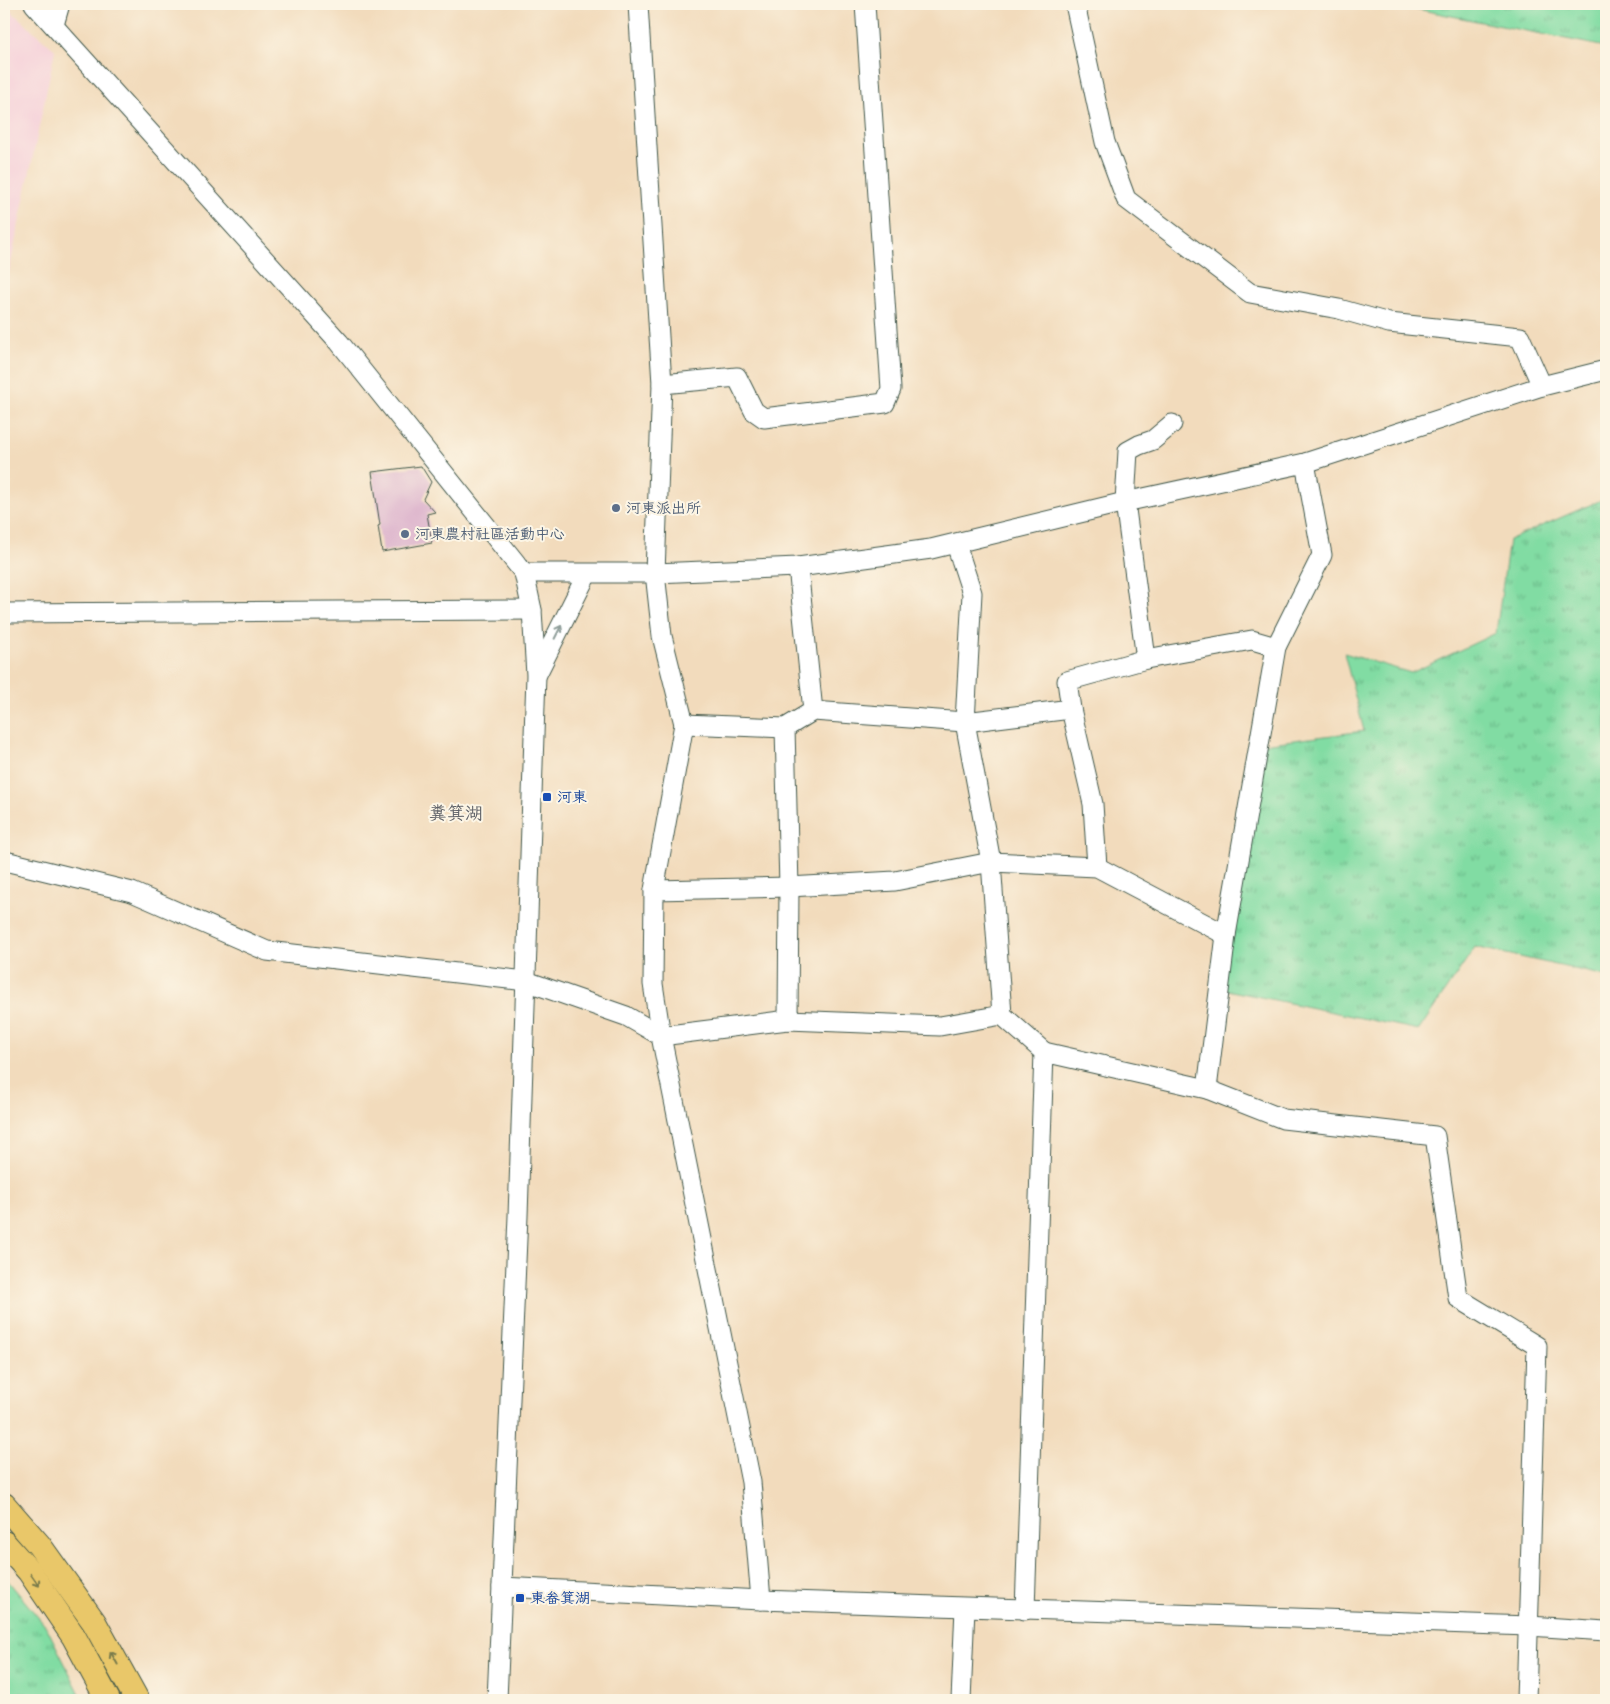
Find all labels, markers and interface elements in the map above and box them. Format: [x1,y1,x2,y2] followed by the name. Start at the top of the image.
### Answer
[626,497,701,517] place label: 河東派出所
[610,502,622,514] marker: 河東派出所
[415,523,565,543] place label: 河東農村社區活動中心
[399,528,411,540] marker: 河東農村社區活動中心
[553,624,563,639] one-way arrow
[557,786,587,806] place label: 河東
[541,791,553,803] marker: 河東
[429,800,483,824] district label: 糞箕湖
[30,1573,40,1587] one-way arrow
[530,1587,590,1607] place label: 東畚箕湖
[514,1592,526,1604] marker: 東畚箕湖
[108,1651,118,1665] one-way arrow

